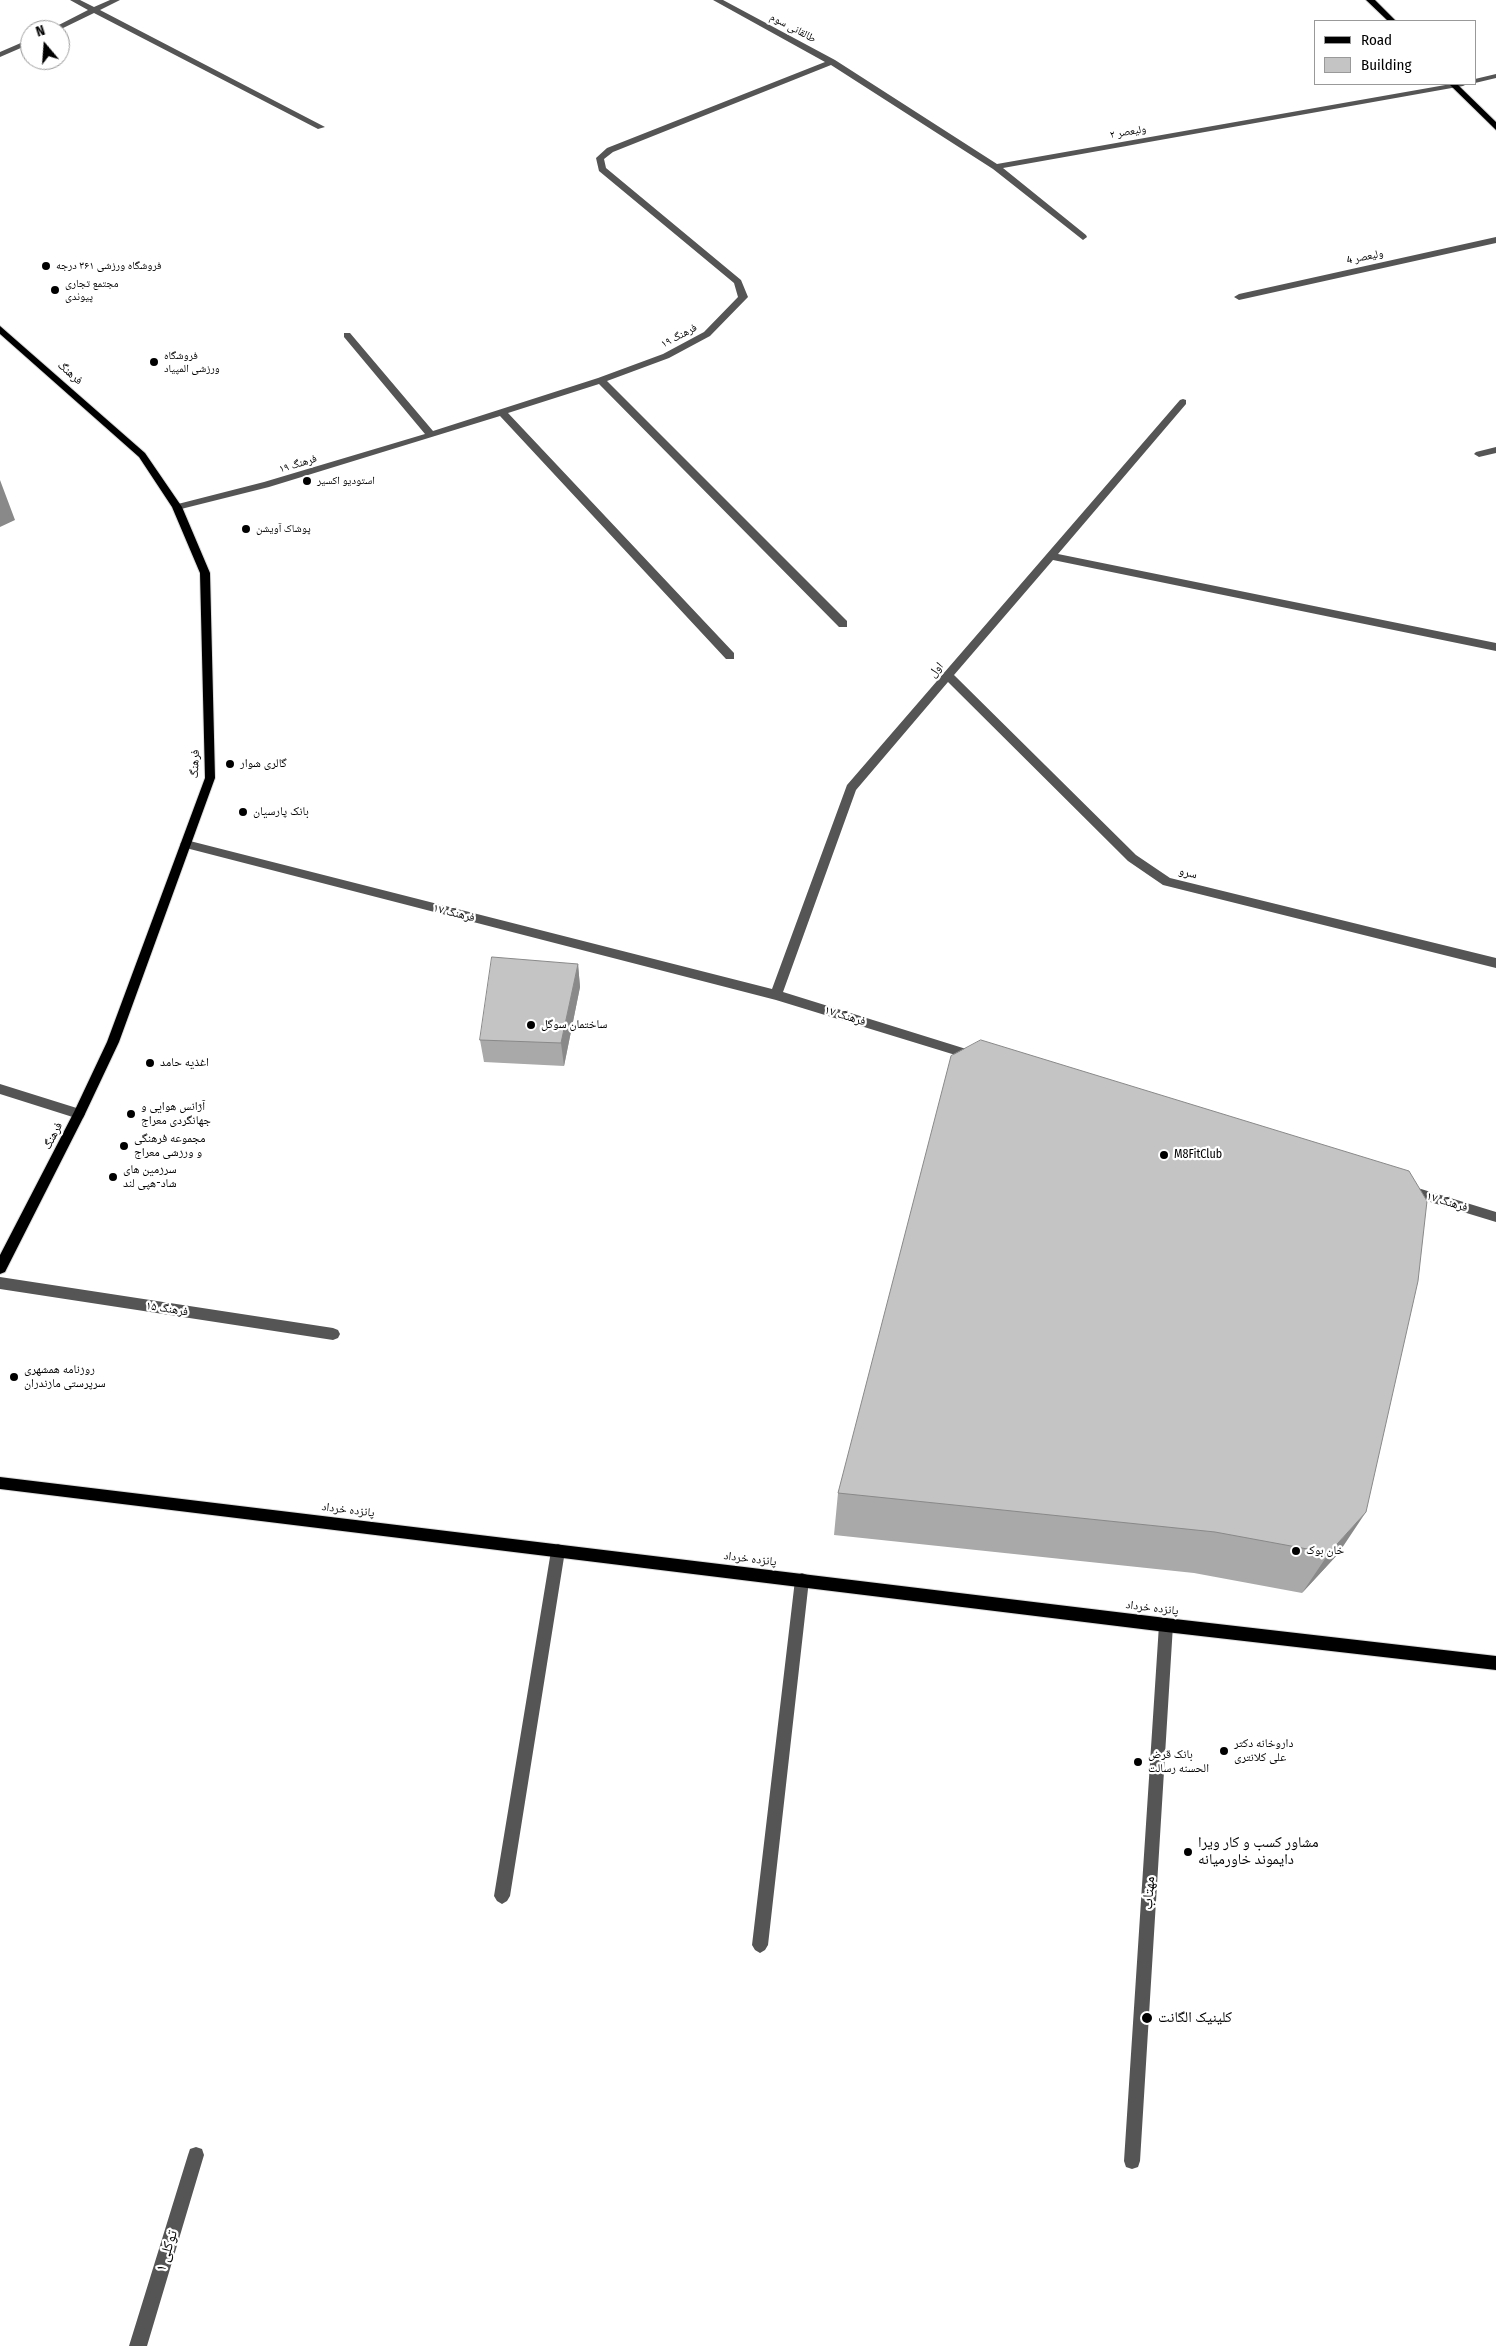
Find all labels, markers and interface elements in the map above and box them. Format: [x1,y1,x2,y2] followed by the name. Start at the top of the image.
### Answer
[768,10,818,46] street label: طالقانی سوم
[20,20,70,70] north arrow
[1314,20,1476,85] legend
[34,22,47,41] text: N
[1361,31,1392,49] text: Road
[1361,56,1412,74] text: Building
[1109,122,1147,142] street label: ولیعصر ٢
[1346,247,1384,267] street label: ولیعصر 4
[56,259,162,273] place label: فروشگاه ورزشی ۳۶۱ درجه
[40,260,52,272] marker: فروشگاه ورزشی ۳۶۱ درجه
[65,277,119,303] place label: مجتمع تجاری پیوندی
[49,284,61,296] marker: مجتمع تجاری پیوندی
[659,321,699,351] street label: فرهنگ ۱۹
[164,349,220,375] place label: فروشگاه ورزشی المپیاد
[148,356,160,368] marker: فروشگاه ورزشی المپیاد
[54,358,86,388] street label: فرهنگ
[277,452,319,476] street label: فرهنگ ۱۹
[317,474,375,488] place label: استودیو اکسیر
[301,475,313,487] marker: استودیو اکسیر
[256,522,311,536] place label: پوشاک آویشن
[240,523,252,535] marker: پوشاک آویشن
[925,659,947,681] street label: اول
[187,749,203,779] street label: فرهنگ
[240,757,287,771] place label: گالری شوار
[224,758,236,770] marker: گالری شوار
[253,805,309,819] place label: بانک پارسیان
[237,806,249,818] marker: بانک پارسیان
[1177,864,1199,882] street label: سرو
[432,901,476,925] street label: فرهنگ ۱۷
[823,1003,867,1029] street label: فرهنگ ۱۷
[541,1018,607,1032] place label: ساختمان سوگل
[525,1019,537,1031] marker: ساختمان سوگل
[160,1056,209,1070] place label: اغذیه حامد
[144,1057,156,1069] marker: اغذیه حامد
[141,1100,211,1128] place label: آژانس هوایی و جهانگردی معراج
[125,1108,137,1120] marker: آژانس هوایی و جهانگردی معراج
[40,1120,66,1152] street label: فرهنگ
[134,1132,206,1160] place label: مجموعه فرهنگی و ورزشی معراج
[118,1140,130,1152] marker: مجموعه فرهنگی و ورزشی معراج
[1174,1148,1222,1162] place label: M8FitClub
[1158,1149,1170,1161] marker: M8FitClub
[123,1163,177,1191] place label: سرزمین های شاد-هپی لند
[107,1171,119,1183] marker: سرزمین های شاد-هپی لند
[1425,1189,1469,1215] street label: فرهنگ ۱۷
[145,1299,189,1319] street label: فرهنگ ۱۵
[24,1363,106,1391] place label: روزنامه همشهری سرپرستی مازندران
[8,1371,20,1383] marker: روزنامه همشهری سرپرستی مازندران
[321,1500,375,1520] street label: پانزده خرداد
[1306,1544,1344,1558] place label: خان بوک
[1290,1545,1302,1557] marker: خان بوک
[723,1549,777,1569] street label: پانزده خرداد
[1125,1598,1179,1618] street label: پانزده خرداد
[1234,1737,1293,1765] place label: داروخانه دکتر علی کلانتری
[1218,1745,1230,1757] marker: داروخانه دکتر علی کلانتری
[1148,1748,1209,1776] place label: بانک قرض الحسنه رسالت
[1132,1756,1144,1768] marker: بانک قرض الحسنه رسالت
[1198,1834,1319,1869] place label: مشاور کسب و کار ویرا دایموند خاورمیانه
[1182,1846,1194,1858] marker: مشاور کسب و کار ویرا دایموند خاورمیانه
[1139,1876,1159,1910] street label: مهتاب
[1158,2009,1232,2027] place label: کلینیک الگانت
[1140,2011,1154,2025] marker: کلینیک الگانت
[152,2228,182,2274] street label: توکلی ۱

